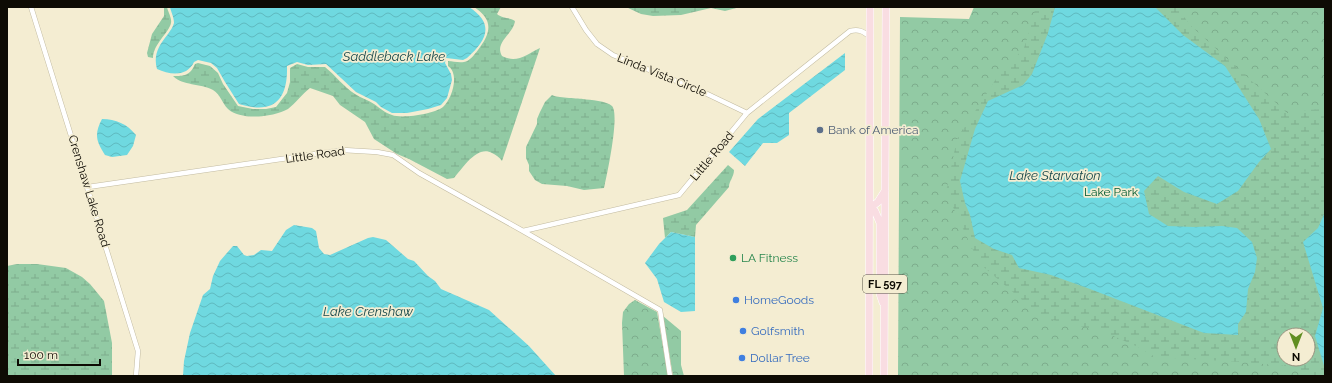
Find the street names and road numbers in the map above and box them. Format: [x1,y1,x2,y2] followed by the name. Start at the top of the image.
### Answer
[615,51,709,99] street label: Linda Vista Circle
[687,129,737,183] street label: Little Road
[65,133,113,249] street label: Crenshaw Lake Road
[284,144,346,166] street label: Little Road
[863,275,907,293] road number: FL 597

